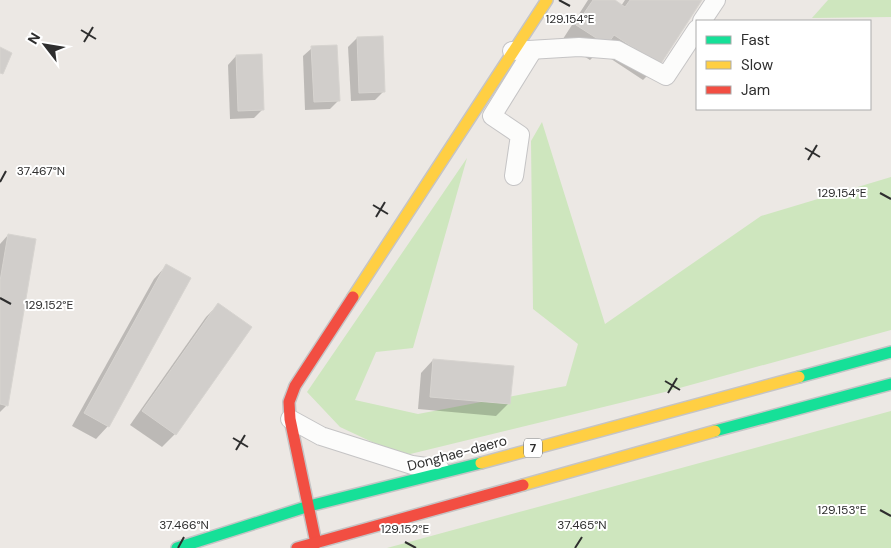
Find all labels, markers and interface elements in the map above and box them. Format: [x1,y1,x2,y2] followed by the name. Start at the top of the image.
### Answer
[545,11,595,27] text: 129.154°E
[20,20,70,70] north arrow
[696,20,871,110] legend
[24,29,44,47] text: N
[741,30,770,50] text: Fast
[741,55,774,75] text: Slow
[741,80,770,100] text: Jam
[17,163,65,179] text: 37.467°N
[817,185,867,201] text: 129.154°E
[25,297,73,313] text: 129.152°E
[405,431,509,475] street label: Donghae-daero
[524,438,542,458] road number: 7
[818,502,867,518] text: 129.153°E
[159,517,209,533] text: 37.466°N
[557,517,607,533] text: 37.465°N
[381,521,429,537] text: 129.152°E

